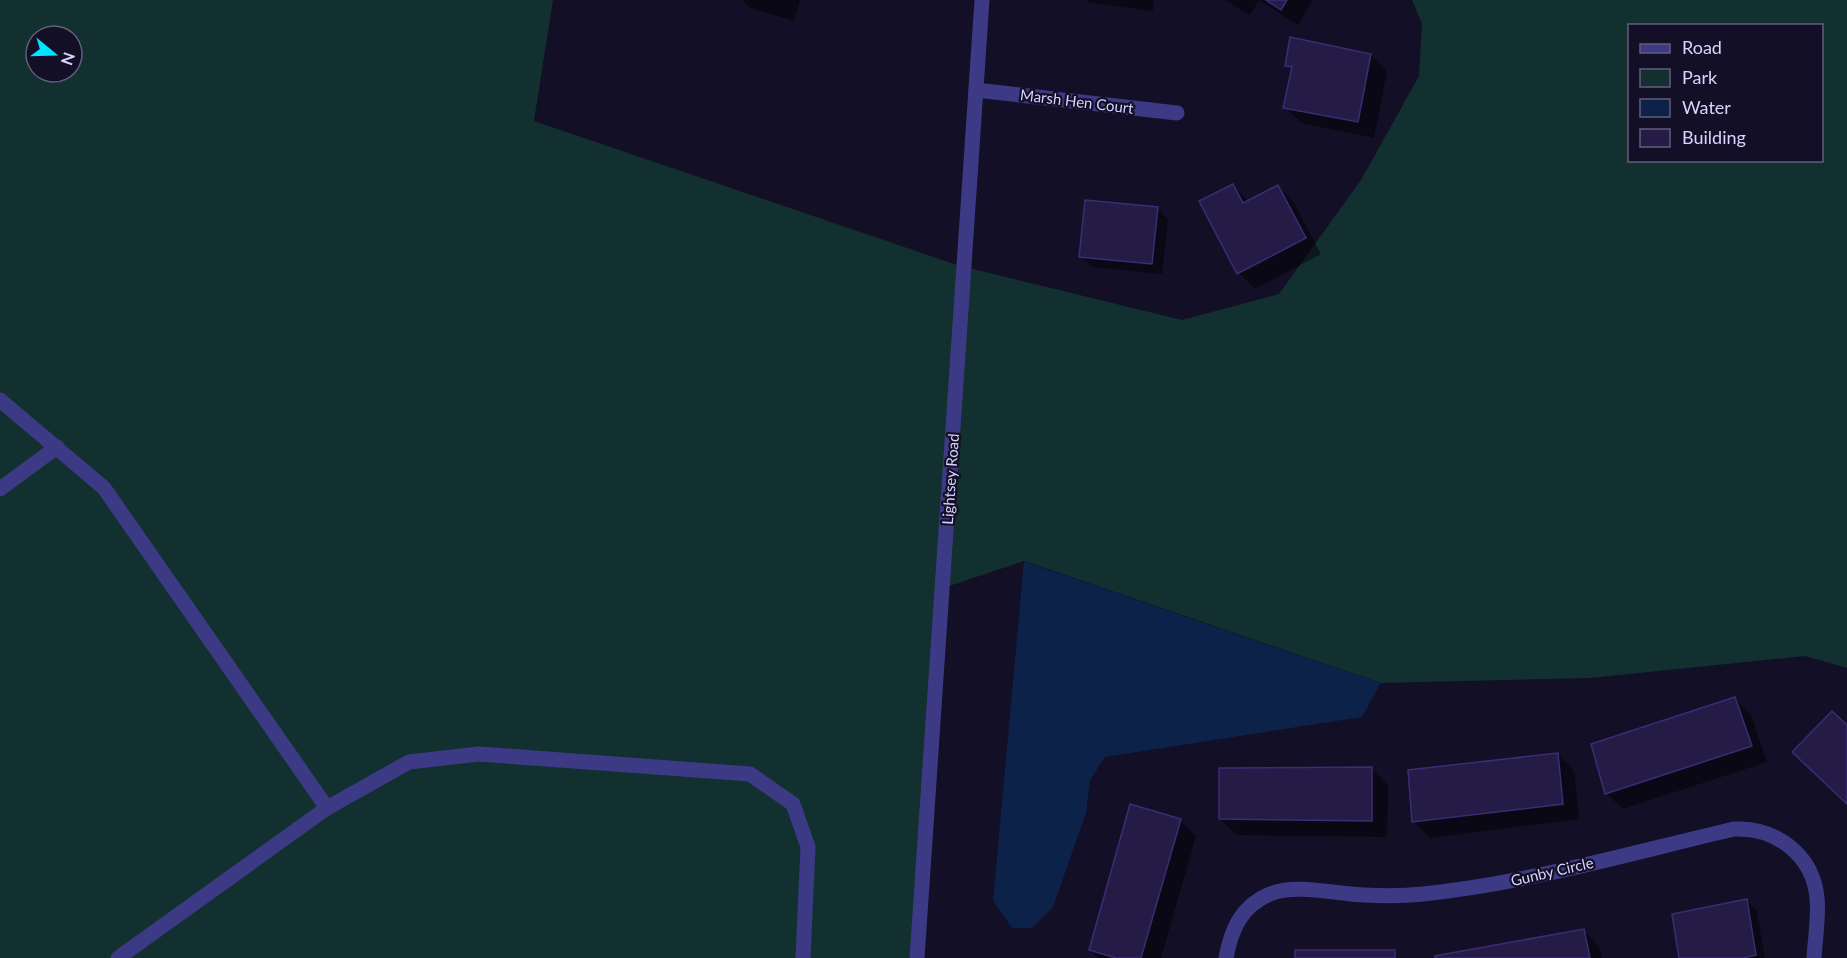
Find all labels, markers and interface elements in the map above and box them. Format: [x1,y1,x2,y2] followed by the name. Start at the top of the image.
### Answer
[24,24,84,84] north arrow
[1628,24,1823,162] legend
[1682,36,1722,58] text: Road
[58,50,80,68] text: N
[1682,66,1718,88] text: Park
[1019,85,1135,117] street label: Marsh Hen Court
[1682,96,1731,118] text: Water
[1682,126,1746,148] text: Building
[938,433,962,525] street label: Lightsey Road
[1509,853,1595,889] street label: Gunby Circle

